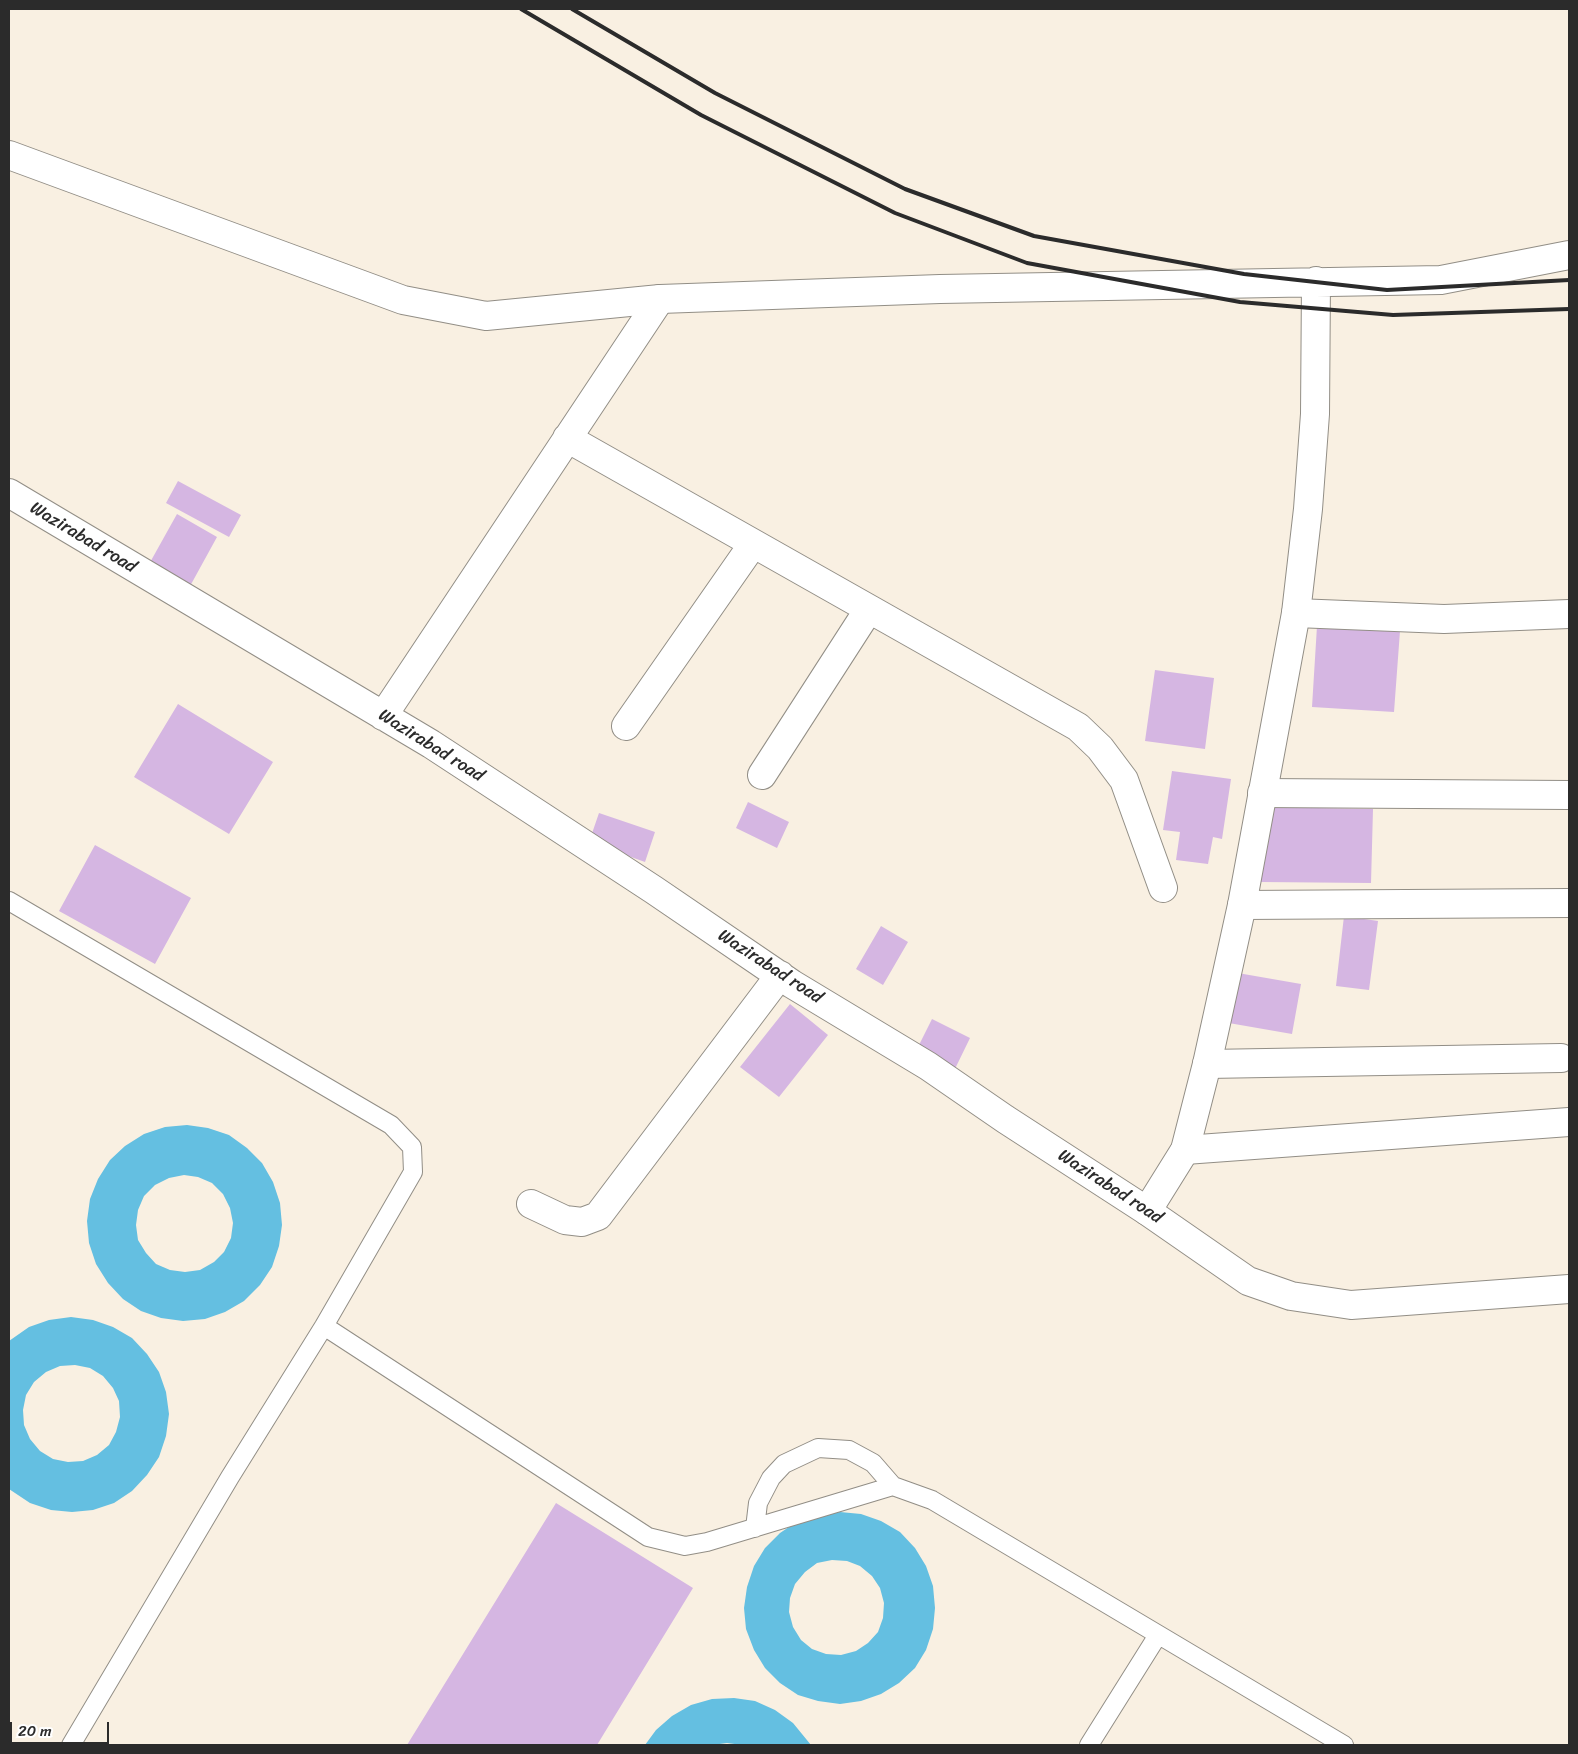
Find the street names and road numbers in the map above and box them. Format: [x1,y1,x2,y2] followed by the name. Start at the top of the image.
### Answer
[26,498,140,578] street label: Wazirabad road
[374,705,488,787] street label: Wazirabad road
[714,925,826,1009] street label: Wazirabad road
[1054,1145,1166,1229] street label: Wazirabad road

